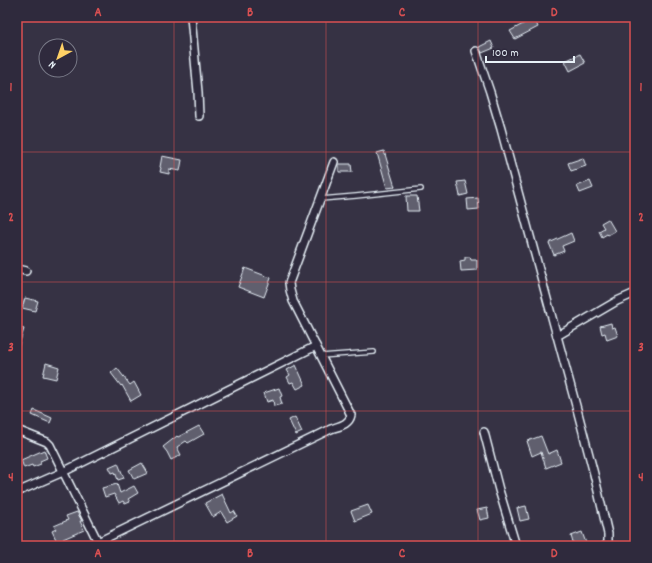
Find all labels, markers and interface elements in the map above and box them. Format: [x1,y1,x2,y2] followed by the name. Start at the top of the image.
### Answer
[94,4,102,23] text: A
[247,4,253,23] text: B
[399,4,406,23] text: C
[551,4,558,23] text: D
[38,38,78,78] north arrow
[486,38,574,64] scale bar
[492,45,519,62] text: 100 m
[45,56,60,72] text: N
[10,79,13,98] text: 1
[640,79,643,98] text: 1
[8,209,14,228] text: 2
[638,209,644,228] text: 2
[8,339,14,358] text: 3
[638,339,644,358] text: 3
[8,469,14,488] text: 4
[638,469,644,488] text: 4
[94,545,102,563] text: A
[247,545,253,563] text: B
[399,545,406,563] text: C
[551,545,558,563] text: D

